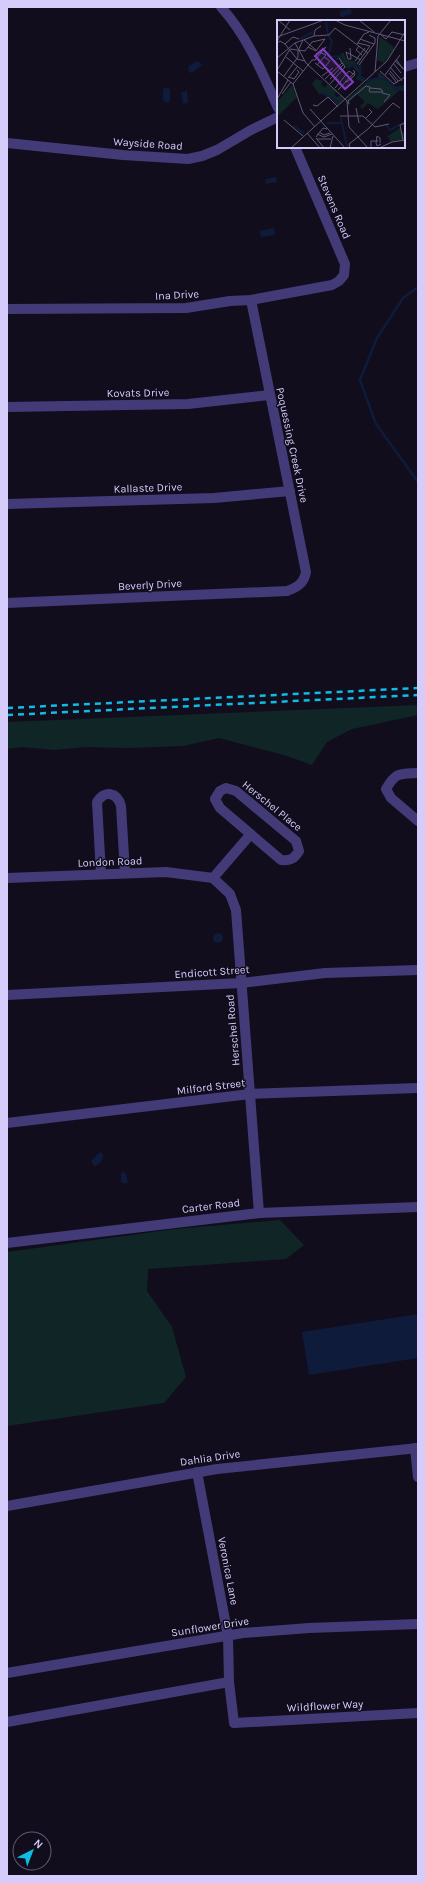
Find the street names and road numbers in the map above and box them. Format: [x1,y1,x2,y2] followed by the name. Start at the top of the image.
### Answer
[113,135,183,153] street label: Wayside Road
[315,173,353,241] street label: Stevens Road
[155,287,200,303] street label: Ina Drive
[107,386,170,400] street label: Kovats Drive
[273,386,311,504] street label: Poquessing Creek Drive
[113,480,183,496] street label: Kallaste Drive
[118,577,183,593] street label: Beverly Drive
[240,778,305,834] street label: Herschel Place
[77,854,143,870] street label: London Road
[174,963,250,981] street label: Endicott Street
[223,994,243,1066] street label: Herschel Road
[176,1076,246,1098] street label: Milford Street
[181,1196,241,1216] street label: Carter Road
[179,1447,241,1469] street label: Dahlia Drive
[215,1536,241,1607] street label: Veronica Lane
[170,1614,250,1640] street label: Sunflower Drive
[286,1698,364,1714] street label: Wildflower Way

